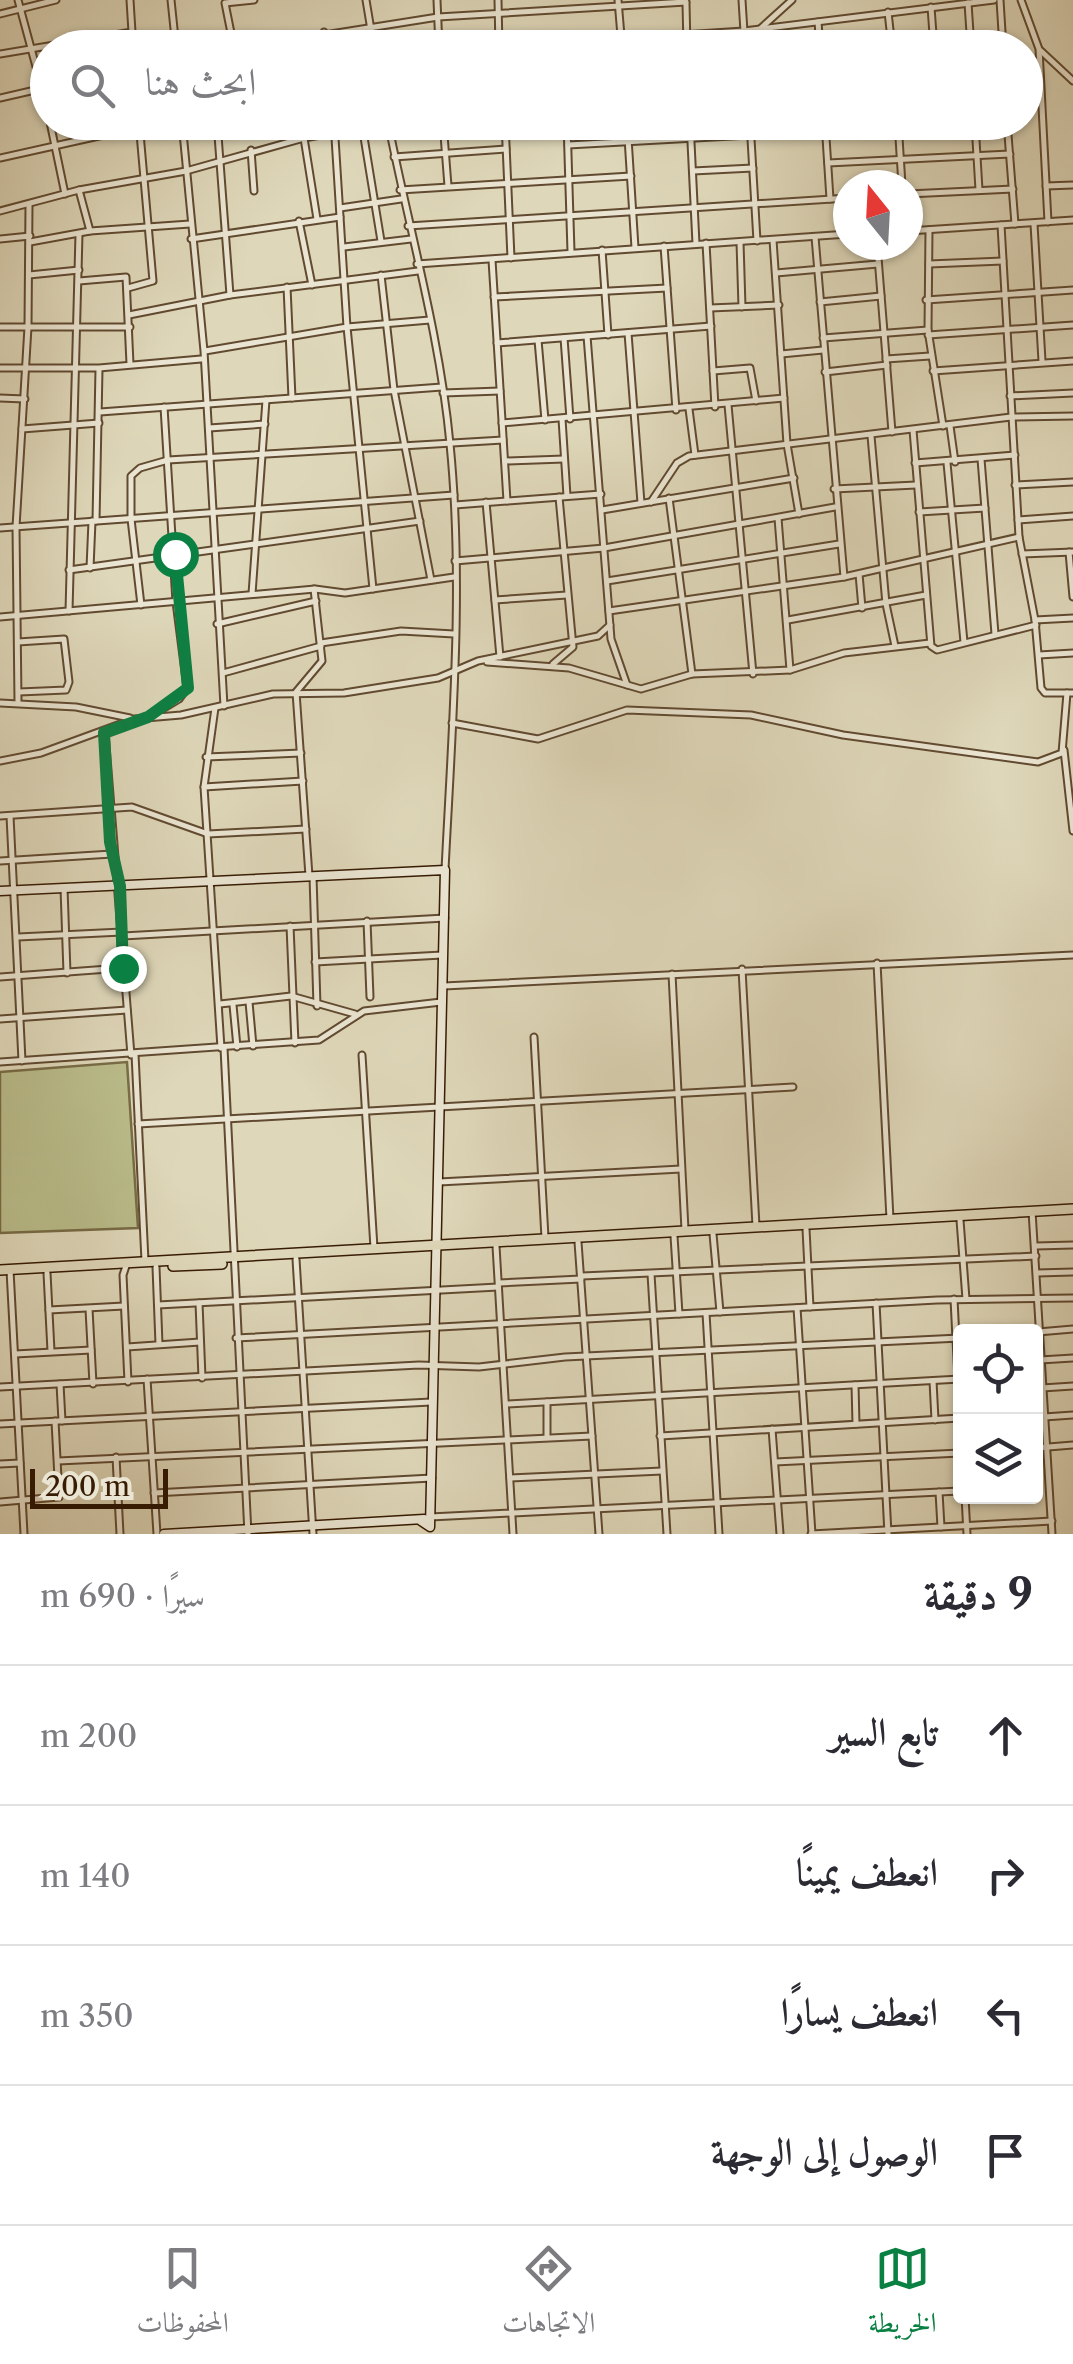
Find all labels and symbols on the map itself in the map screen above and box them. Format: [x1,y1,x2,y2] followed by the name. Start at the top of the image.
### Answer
[833,170,923,260] north arrow
[153,532,199,578] route start
[101,946,147,992] route end
[30,1464,168,1508] scale bar

